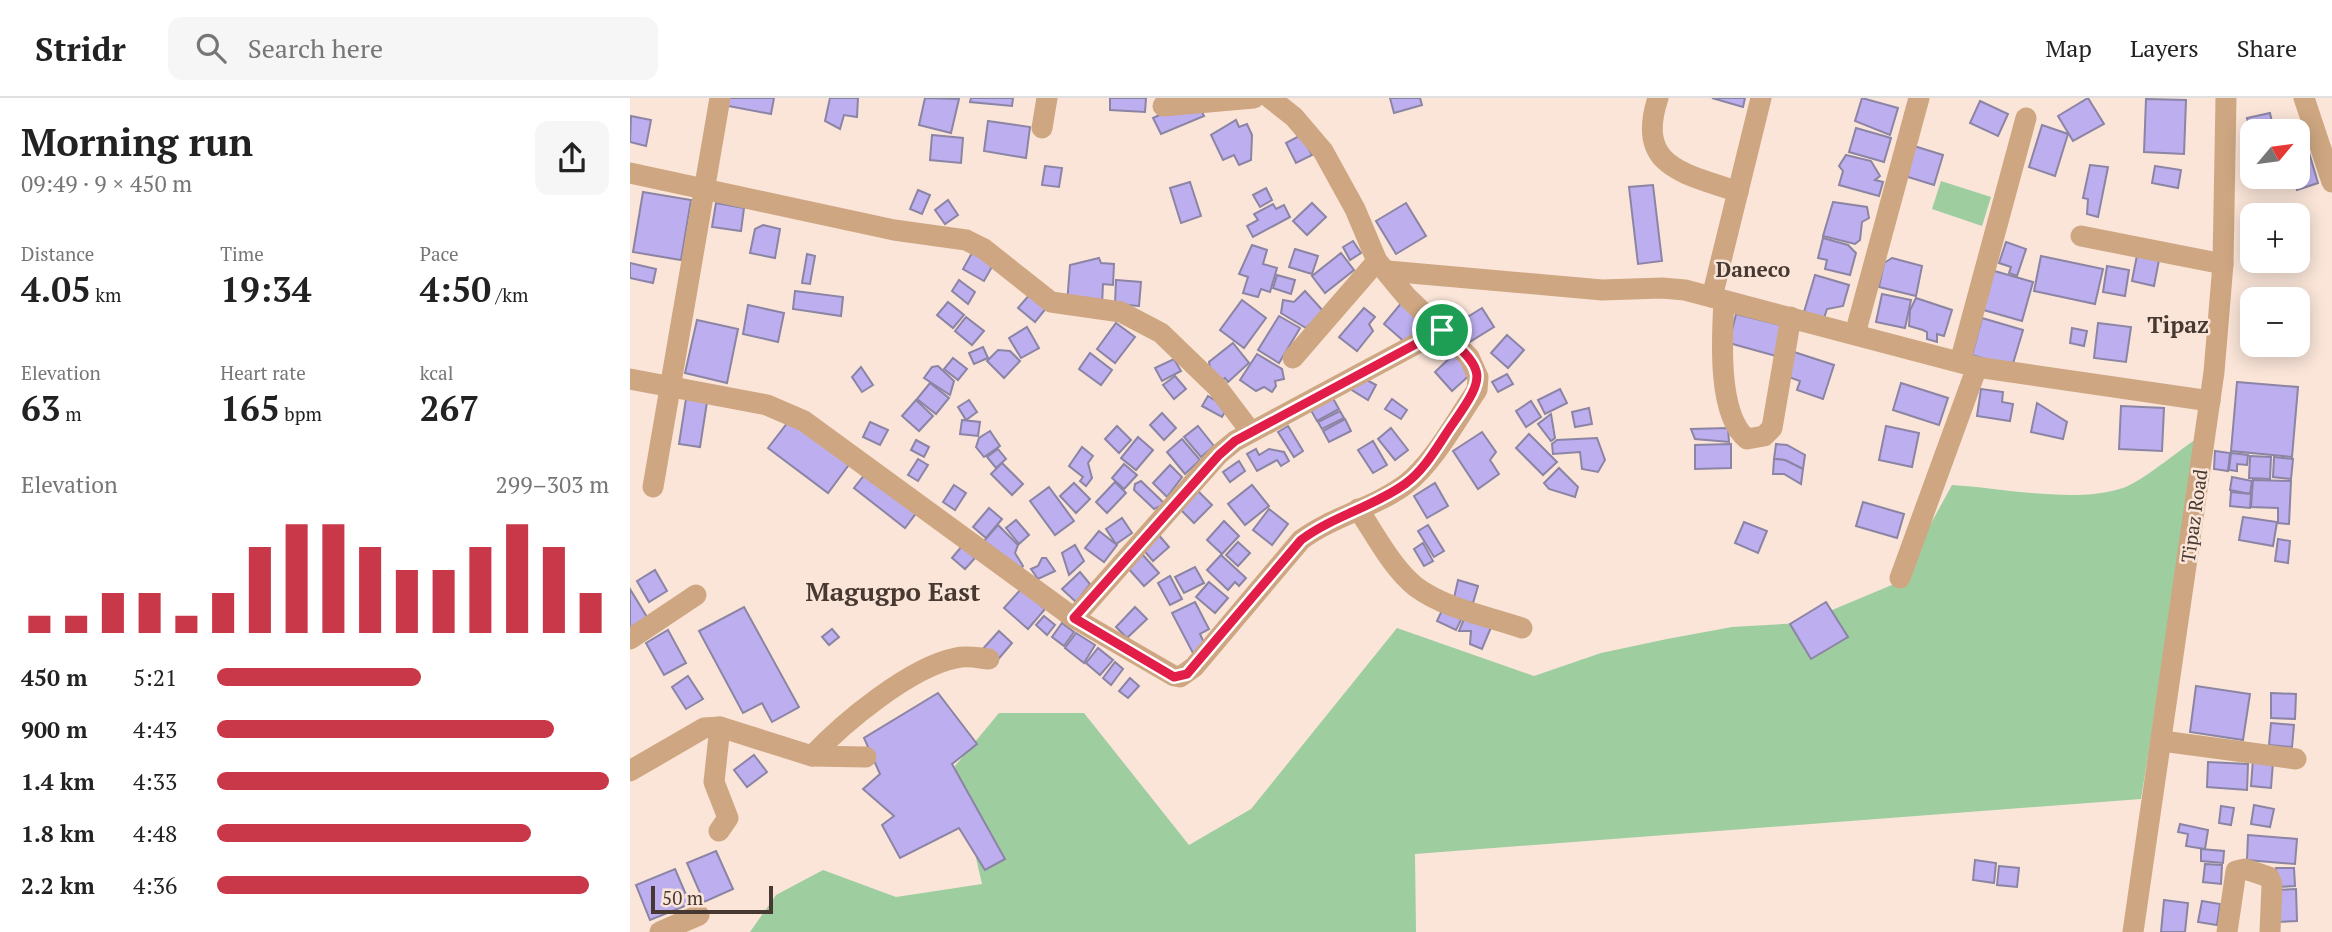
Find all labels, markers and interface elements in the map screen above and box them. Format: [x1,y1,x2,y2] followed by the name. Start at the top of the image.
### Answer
[168,17,658,80] search box
[35,27,126,70] text: Stridr
[192,29,230,67] icon: search
[248,31,383,65] text: Search here
[2045,32,2092,64] text: Map
[2130,32,2199,64] text: Layers
[2237,32,2297,64] text: Share
[21,117,253,167] text: Morning run
[2240,119,2310,189] north arrow
[2240,119,2310,357] map controls
[535,121,609,195] button: share
[21,168,192,199] text: 09:49 · 9 × 450 m
[2240,203,2310,273] button: +
[21,241,94,266] text: Distance
[220,241,264,266] text: Time
[420,241,459,266] text: Pace
[1716,255,1790,283] district label: Daneco
[21,266,91,312] text: 4.05
[220,266,311,312] text: 19:34
[420,266,491,312] text: 4:50
[91,282,122,307] text: km
[491,282,528,307] text: /km
[2240,287,2310,357] button: −
[1412,300,1472,360] pin
[2147,309,2209,340] district label: Tipaz
[1423,311,1461,349] icon: arrive
[21,360,101,385] text: Elevation
[220,360,306,385] text: Heart rate
[420,360,453,385] text: kcal
[21,385,61,431] text: 63
[220,385,280,431] text: 165
[420,385,479,431] text: 267
[61,401,82,426] text: m
[280,401,322,426] text: bpm
[2175,467,2212,564] street label: Tipaz Road
[21,469,118,500] text: Elevation
[496,469,609,500] text: 299–303 m
[806,574,981,608] district label: Magugpo East
[21,662,87,693] text: 450 m
[133,662,177,693] text: 5:21
[21,714,87,745] text: 900 m
[133,714,177,745] text: 4:43
[21,766,95,797] text: 1.4 km
[133,766,177,797] text: 4:33
[21,818,95,849] text: 1.8 km
[133,818,177,849] text: 4:48
[21,870,95,901] text: 2.2 km
[133,870,177,901] text: 4:36
[651,883,774,915] scale bar
[662,885,703,910] text: 50 m

